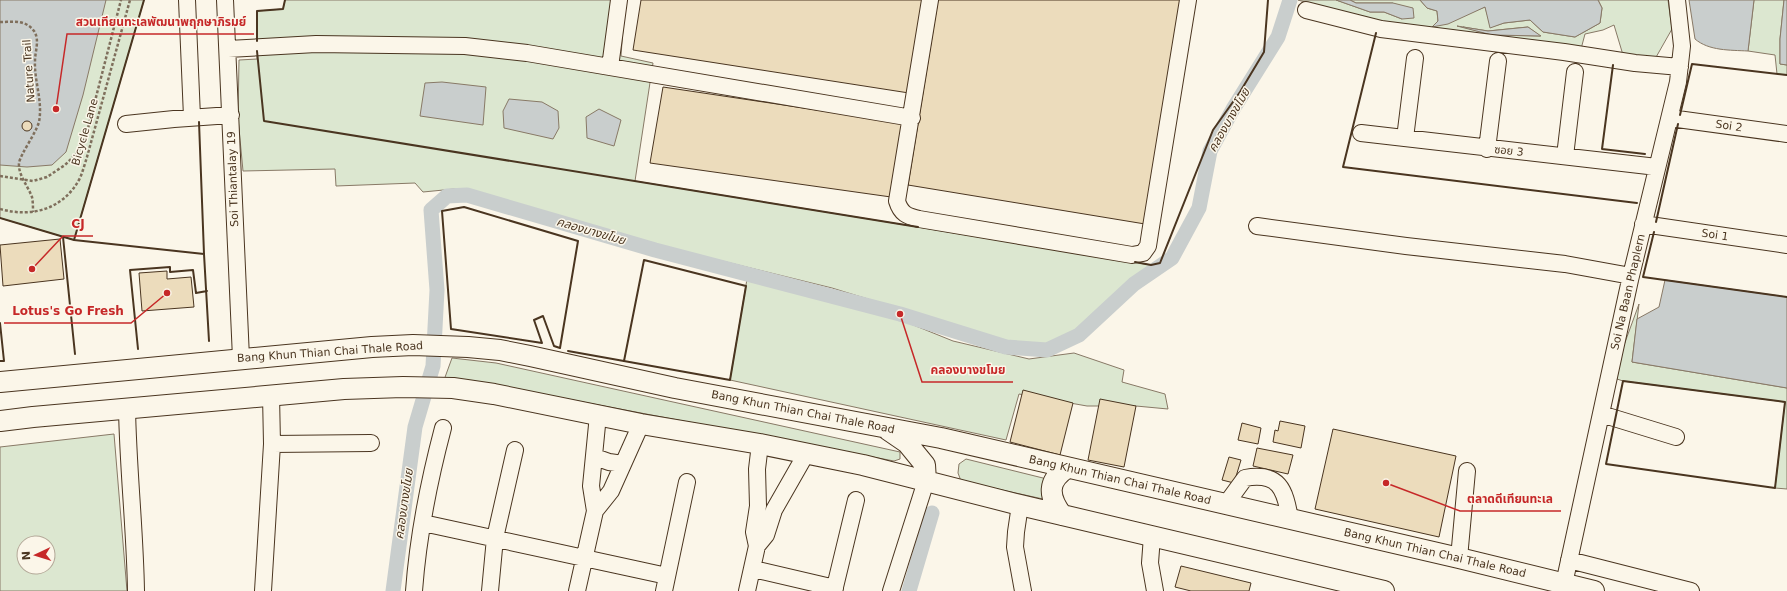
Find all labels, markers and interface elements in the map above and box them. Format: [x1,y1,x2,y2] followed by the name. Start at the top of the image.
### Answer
[67,10,254,34] callout: สวนเทียนทะเลพัฒนาพฤกษาภิรมย์
[76,15,246,29] text: สวนเทียนทะเลพัฒนาพฤกษาภิรมย์
[20,39,38,103] street label: Nature Trail
[1205,85,1253,154] water label: คลองบางขโมย
[69,97,101,167] street label: Bicycle Lane
[1715,118,1743,134] street label: Soi 2
[225,131,241,227] street label: Soi Thiantalay 19
[1494,143,1524,159] street label: ซอย 3
[63,212,93,236] callout: CJ
[555,215,628,248] water label: คลองบางขโมย
[71,217,85,231] text: CJ
[1701,227,1729,243] street label: Soi 1
[1608,233,1648,351] street label: Soi Na Baan Phaplern
[4,299,131,323] callout: Lotus's Go Fresh
[12,304,124,318] text: Lotus's Go Fresh
[236,339,424,365] street label: Bang Khun Thian Chai Thale Road
[922,358,1013,382] callout: คลองบางขโมย
[930,363,1006,377] text: คลองบางขโมย
[710,388,896,436] street label: Bang Khun Thian Chai Thale Road
[1028,453,1212,507] street label: Bang Khun Thian Chai Thale Road
[392,467,416,540] water label: คลองบางขโมย
[1460,487,1561,511] callout: ตลาดดีเทียนทะเล
[1467,492,1553,506] text: ตลาดดีเทียนทะเล
[1343,526,1527,580] street label: Bang Khun Thian Chai Thale Road
[16,535,56,575] north arrow
[20,551,33,561] text: N

